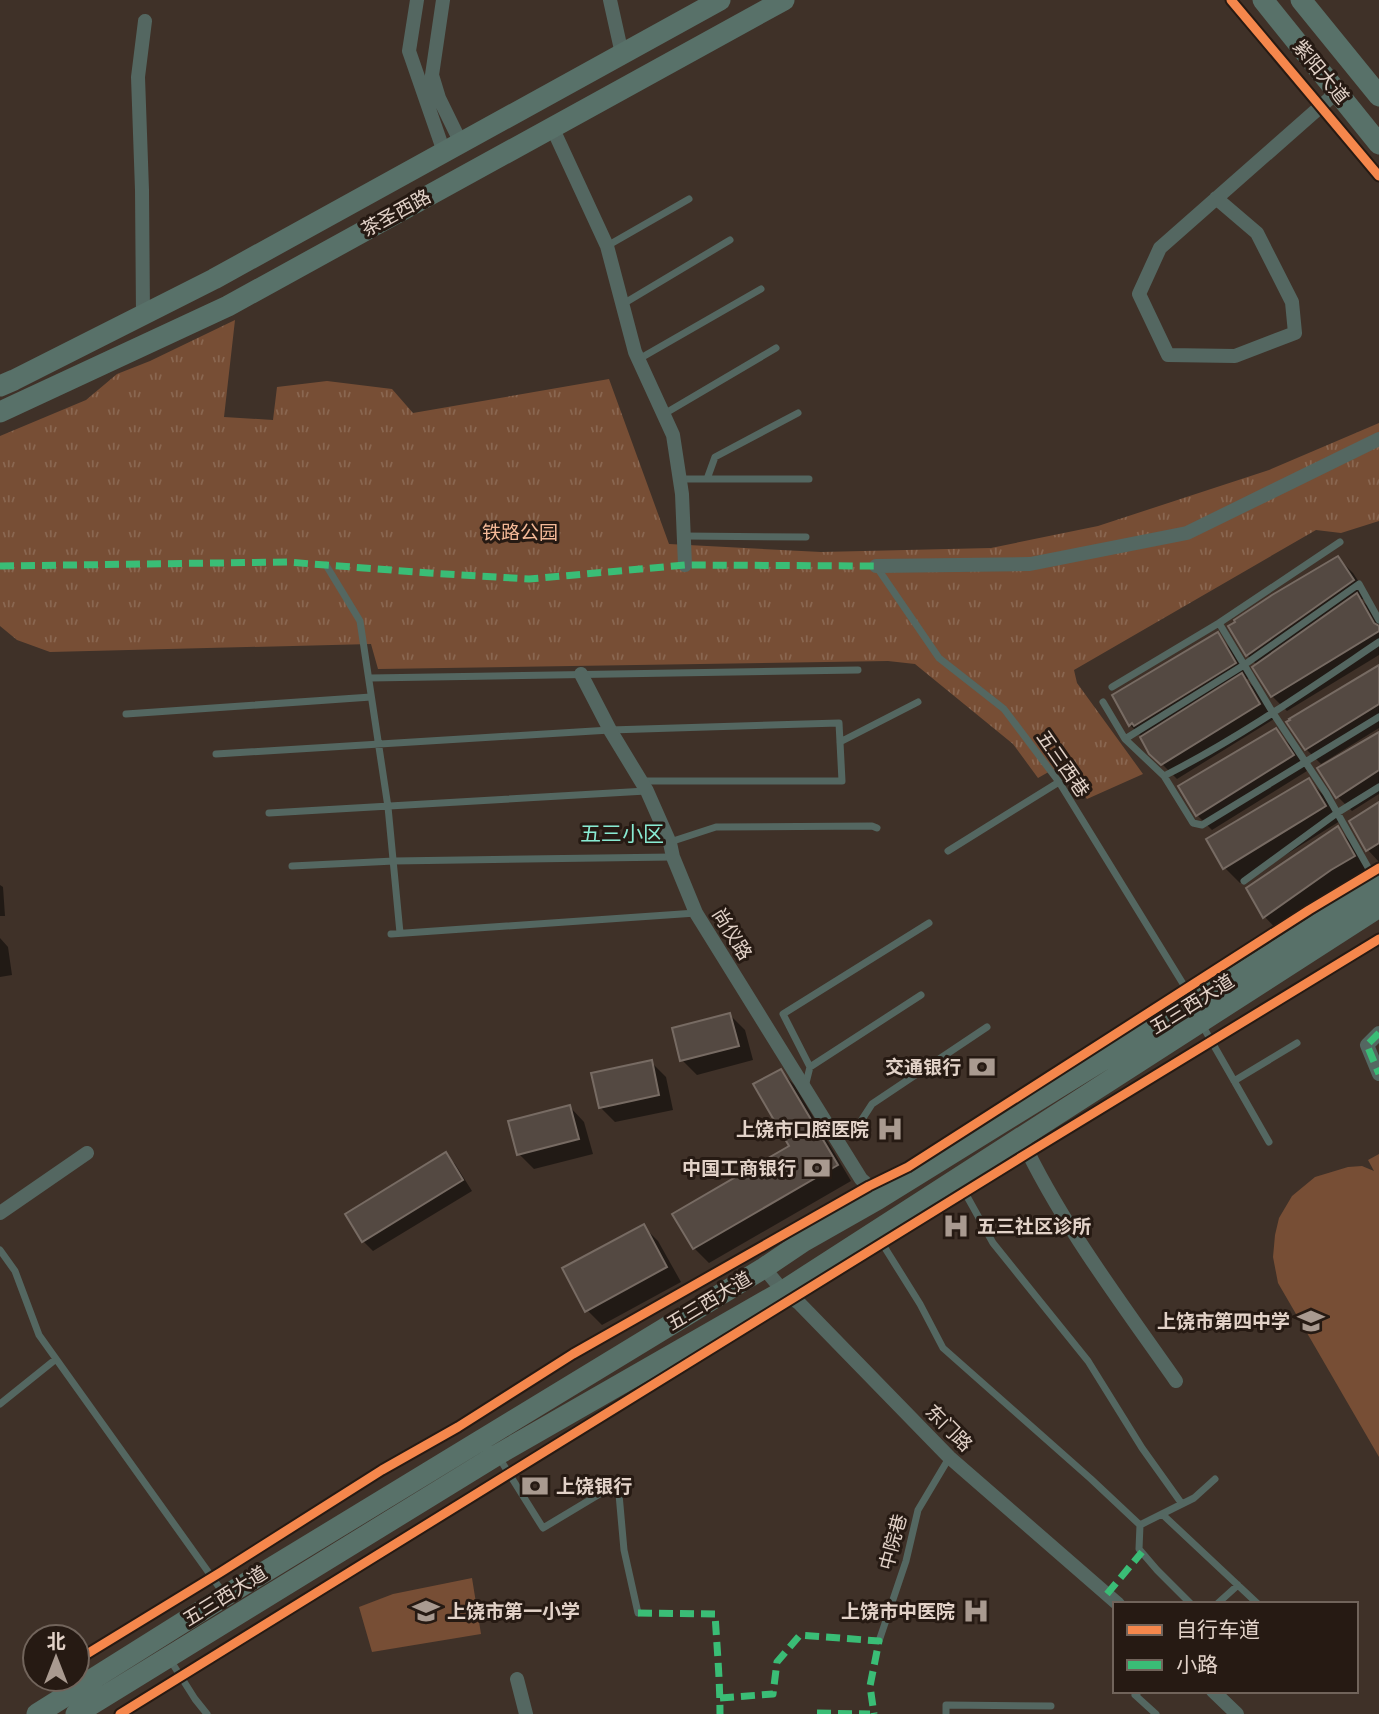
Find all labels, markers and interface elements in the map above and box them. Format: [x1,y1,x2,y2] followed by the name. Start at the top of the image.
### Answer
[1287,35,1355,109] street label: 紫阳大道
[357,184,435,242] street label: 茶圣西路
[482,520,558,545] park label: 铁路公园
[1031,726,1095,802] street label: 五三西巷
[580,820,664,847] district label: 五三小区
[706,903,758,965] street label: 尚仪路
[1145,968,1239,1040] street label: 五三西大道
[967,1052,997,1082] bank icon: 交通银行
[885,1055,961,1080] place label: 交通银行
[875,1114,905,1144] hospital icon: 上饶市口腔医院
[736,1117,869,1142] place label: 上饶市口腔医院
[802,1153,832,1183] bank icon: 中国工商银行
[682,1156,796,1181] place label: 中国工商银行
[941,1211,971,1241] hospital icon: 五三社区诊所
[977,1214,1091,1239] place label: 五三社区诊所
[662,1266,756,1336] street label: 五三西大道
[1296,1306,1326,1336] school or university icon: 上饶市第四中学
[1157,1309,1290,1334] place label: 上饶市第四中学
[920,1399,978,1457] street label: 东门路
[520,1471,550,1501] bank icon: 上饶银行
[556,1474,632,1499] place label: 上饶银行
[874,1511,912,1573] street label: 中院巷
[178,1560,272,1632] street label: 五三西大道
[411,1596,441,1626] school or university icon: 上饶市第一小学
[961,1596,991,1626] hospital icon: 上饶市中医院
[447,1599,580,1624] place label: 上饶市第一小学
[841,1599,955,1624] place label: 上饶市中医院
[1113,1602,1358,1693] legend
[1176,1616,1260,1643] text: 自行车道
[21,1623,91,1693] north arrow
[46,1629,66,1654] text: 北
[1176,1651,1218,1678] text: 小路

